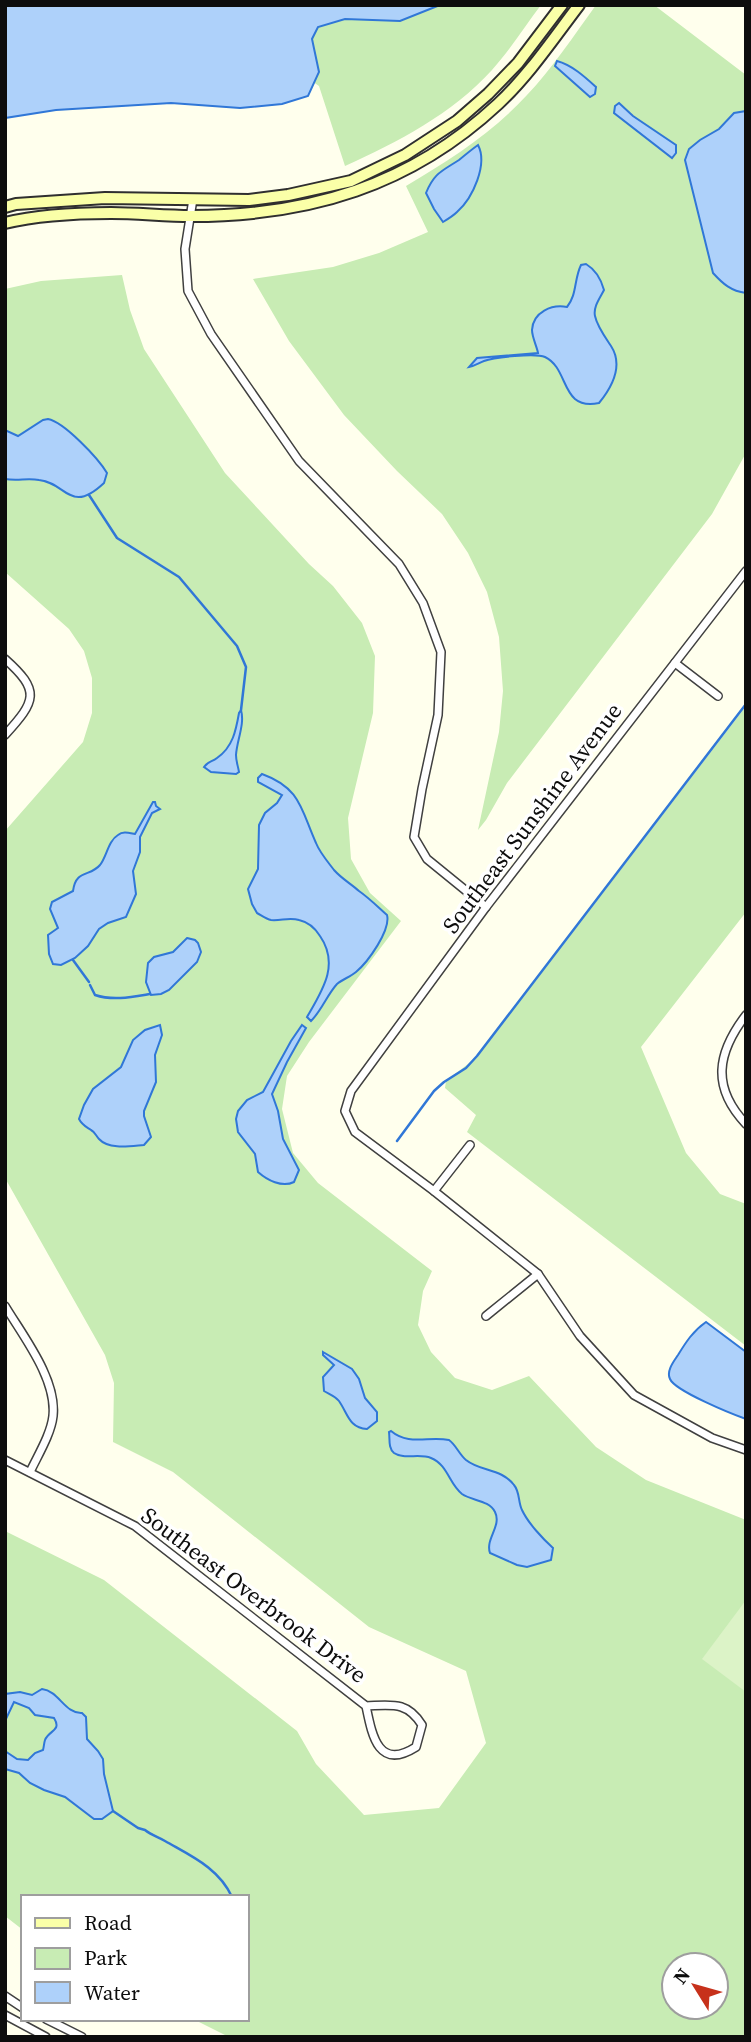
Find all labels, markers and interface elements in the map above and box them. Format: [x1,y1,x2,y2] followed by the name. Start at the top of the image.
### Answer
[435,696,629,940] street label: Southeast Sunshine Avenue
[135,1500,373,1690] street label: Southeast Overbrook Drive
[21,1895,248,2021] legend
[84,1908,132,1937] text: Road
[84,1943,128,1972] text: Park
[660,1951,730,2021] north arrow
[667,1962,696,1989] text: N
[84,1978,140,2007] text: Water

